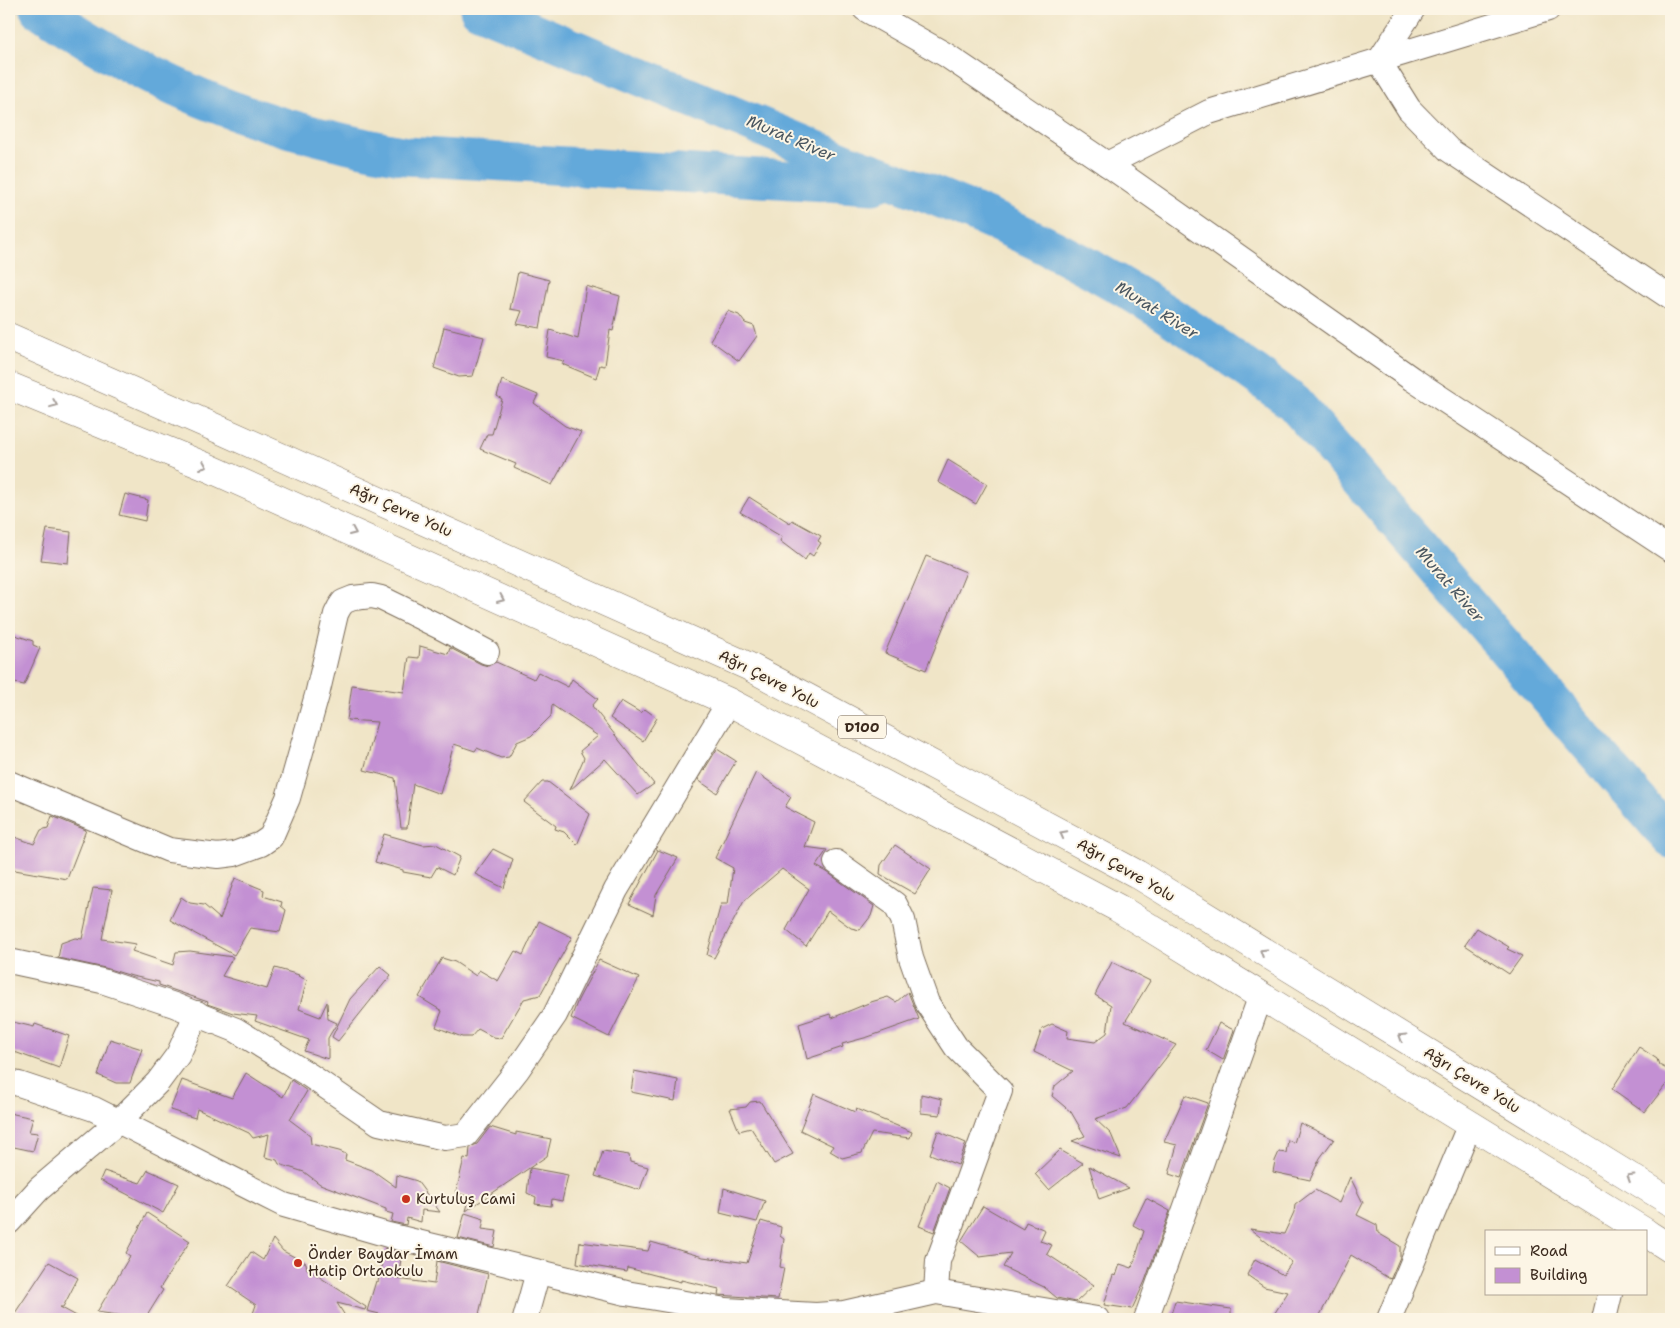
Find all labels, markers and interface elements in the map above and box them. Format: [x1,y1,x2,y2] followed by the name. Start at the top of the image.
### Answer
[744,110,839,166] water label: Murat River
[1112,276,1203,344] water label: Murat River
[49,398,58,409] one-way arrow
[199,459,208,470] one-way arrow
[347,478,455,542] street label: Ağrı Çevre Yolu
[348,526,357,537] one-way arrow
[1411,542,1489,627] water label: Murat River
[496,593,505,604] one-way arrow
[715,645,823,713] street label: Ağrı Çevre Yolu
[838,716,886,739] road number: D100
[1059,831,1068,841] one-way arrow
[1073,834,1179,906] street label: Ağrı Çevre Yolu
[1260,948,1269,958] one-way arrow
[1398,1033,1407,1043] one-way arrow
[1420,1042,1524,1118] street label: Ağrı Çevre Yolu
[1626,1173,1635,1183] one-way arrow
[416,1189,516,1209] place label: Kurtuluş Cami
[400,1193,412,1205] marker: Kurtuluş Cami
[1485,1230,1648,1296] legend
[1530,1241,1568,1261] text: Road
[308,1244,458,1281] place label: Önder Baydar İmam Hatip Ortaokulu
[292,1257,304,1269] marker: Önder Baydar İmam Hatip Ortaokulu
[1530,1265,1587,1285] text: Building

